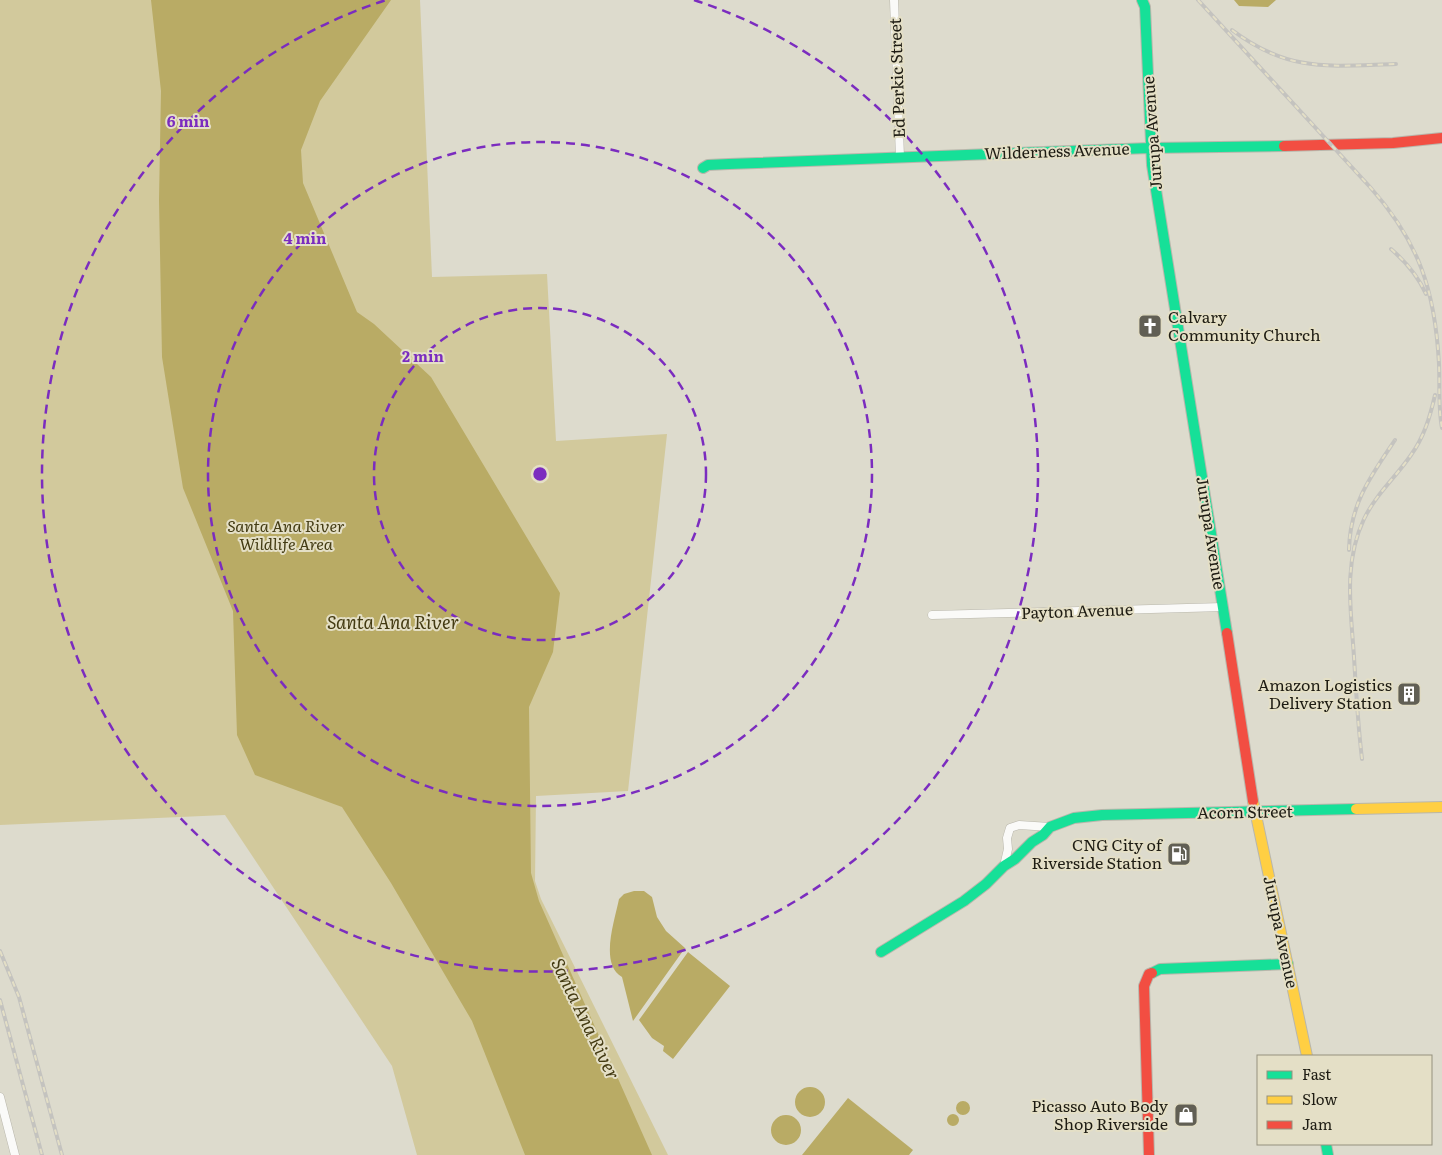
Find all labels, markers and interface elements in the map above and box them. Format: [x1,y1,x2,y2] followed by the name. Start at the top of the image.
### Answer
[882,17,910,139] street label: Ed Perkic Street
[1135,75,1167,191] street label: Jurupa Avenue
[167,109,210,132] text: 6 min
[984,135,1130,165] street label: Wilderness Avenue
[284,226,327,249] text: 4 min
[1168,304,1321,346] place label: Calvary Community Church
[1137,313,1163,339] church icon: Calvary Community Church
[402,344,445,367] text: 2 min
[531,465,549,483] centre of rings
[1191,475,1233,591] street label: Jurupa Avenue
[227,513,345,555] park label: Santa Ana River Wildlife Area
[1020,596,1133,624] street label: Payton Avenue
[327,608,459,635] water label: Santa Ana River
[1258,672,1392,714] place label: Amazon Logistics Delivery Station
[1396,681,1422,707] building icon: Amazon Logistics Delivery Station
[1197,798,1294,824] street label: Acorn Street
[1032,832,1164,874] place label: CNG City of Riverside Station
[1166,841,1192,867] fuel station icon: CNG City of Riverside Station
[1258,873,1306,990] street label: Jurupa Avenue
[545,953,627,1084] water label: Santa Ana River
[1257,1055,1432,1145] legend
[1302,1062,1331,1085] text: Fast
[1302,1087,1337,1110] text: Slow
[1031,1093,1169,1135] place label: Picasso Auto Body Shop Riverside
[1173,1102,1199,1128] shop icon: Picasso Auto Body Shop Riverside
[1302,1112,1333,1135] text: Jam

